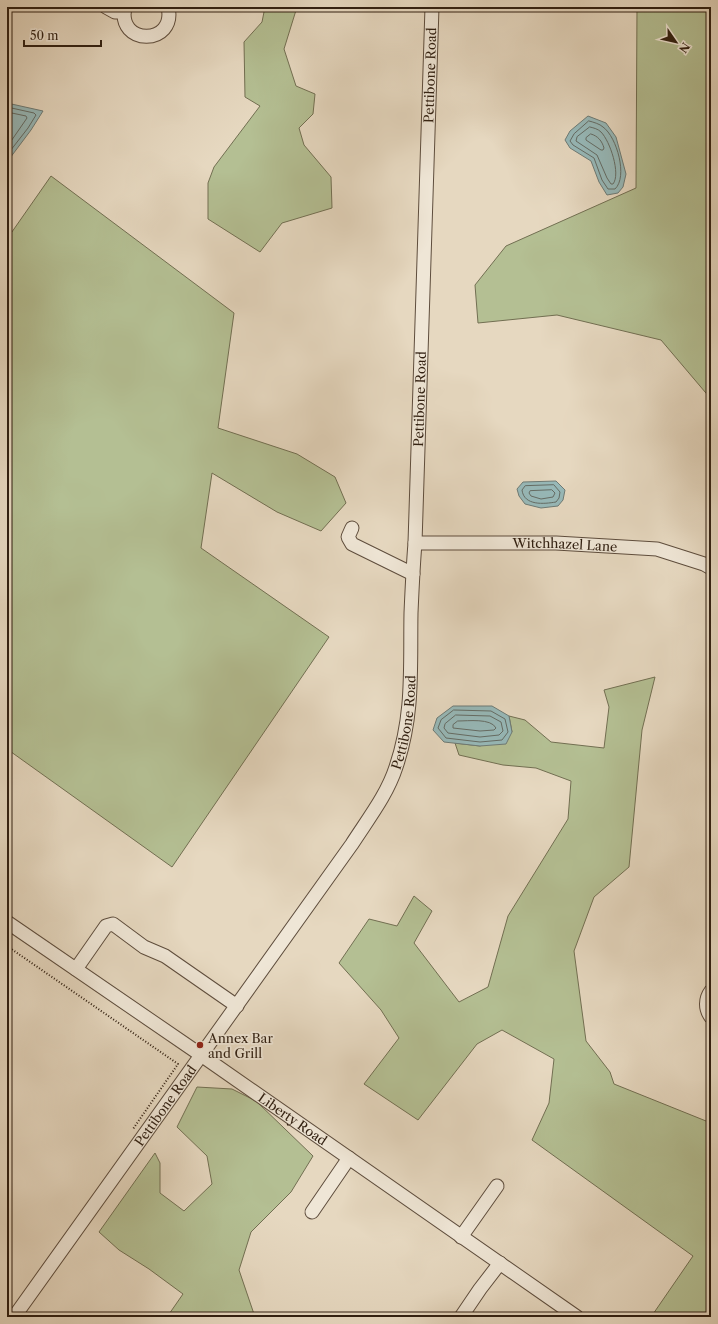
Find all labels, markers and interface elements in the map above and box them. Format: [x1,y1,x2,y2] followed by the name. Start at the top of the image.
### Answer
[24,22,101,48] scale bar
[656,22,696,62] north arrow
[420,27,439,123] street label: Pettibone Road
[30,28,59,43] text: 50 m
[676,40,693,56] text: N
[410,351,429,447] street label: Pettibone Road
[512,535,618,555] street label: Witchhazel Lane
[388,675,418,771] street label: Pettibone Road
[207,1030,273,1061] place label: Annex Bar and Grill
[195,1040,205,1050] marker: Annex Bar and Grill
[131,1062,200,1149] street label: Pettibone Road
[255,1089,330,1148] street label: Liberty Road

